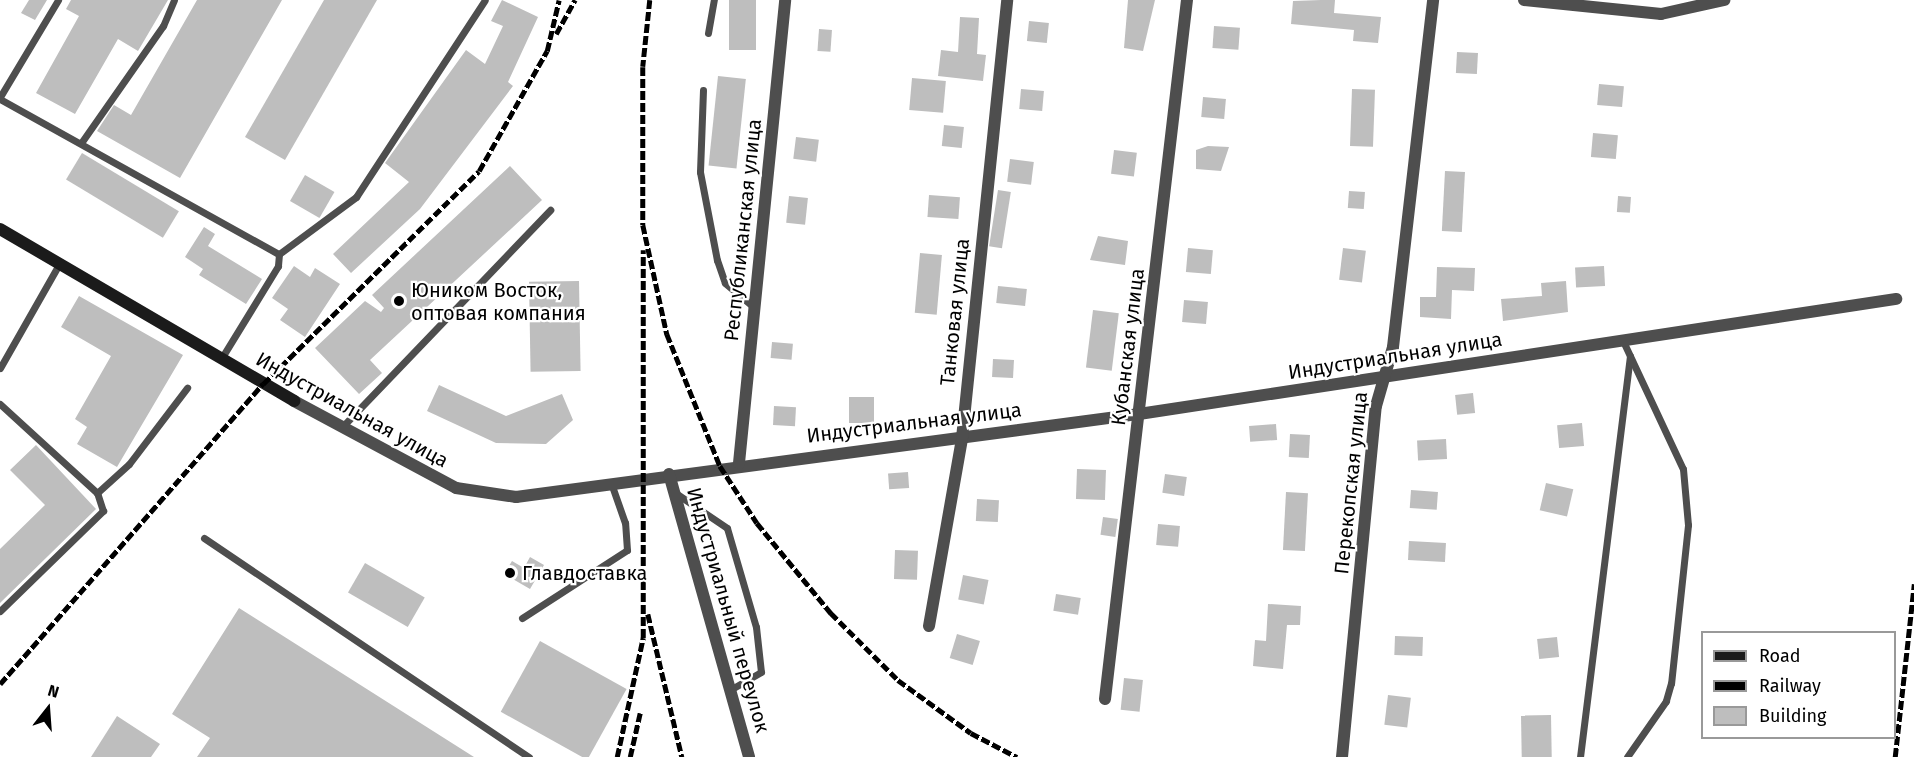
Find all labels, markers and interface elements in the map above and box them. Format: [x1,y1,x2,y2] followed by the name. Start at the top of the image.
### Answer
[719,118,767,342] street label: Республиканская улица
[935,237,975,387] street label: Танковая улица
[1106,267,1150,427] street label: Кубанская улица
[411,278,586,325] place label: Юником Восток, оптовая компания
[392,294,406,308] marker: Юником Восток, оптовая компания
[1286,327,1504,385] street label: Индустриальная улица
[252,347,452,473] street label: Индустриальная улица
[1329,391,1373,575] street label: Перекопская улица
[805,398,1023,448] street label: Индустриальная улица
[681,485,775,735] street label: Индустриальный переулок
[522,561,647,585] place label: Главдоставка
[503,566,517,580] marker: Главдоставка
[1701,631,1896,739] legend
[1759,645,1801,667] text: Road
[1759,675,1821,697] text: Railway
[18,679,78,739] north arrow
[46,681,61,702] text: N
[1759,705,1826,727] text: Building

